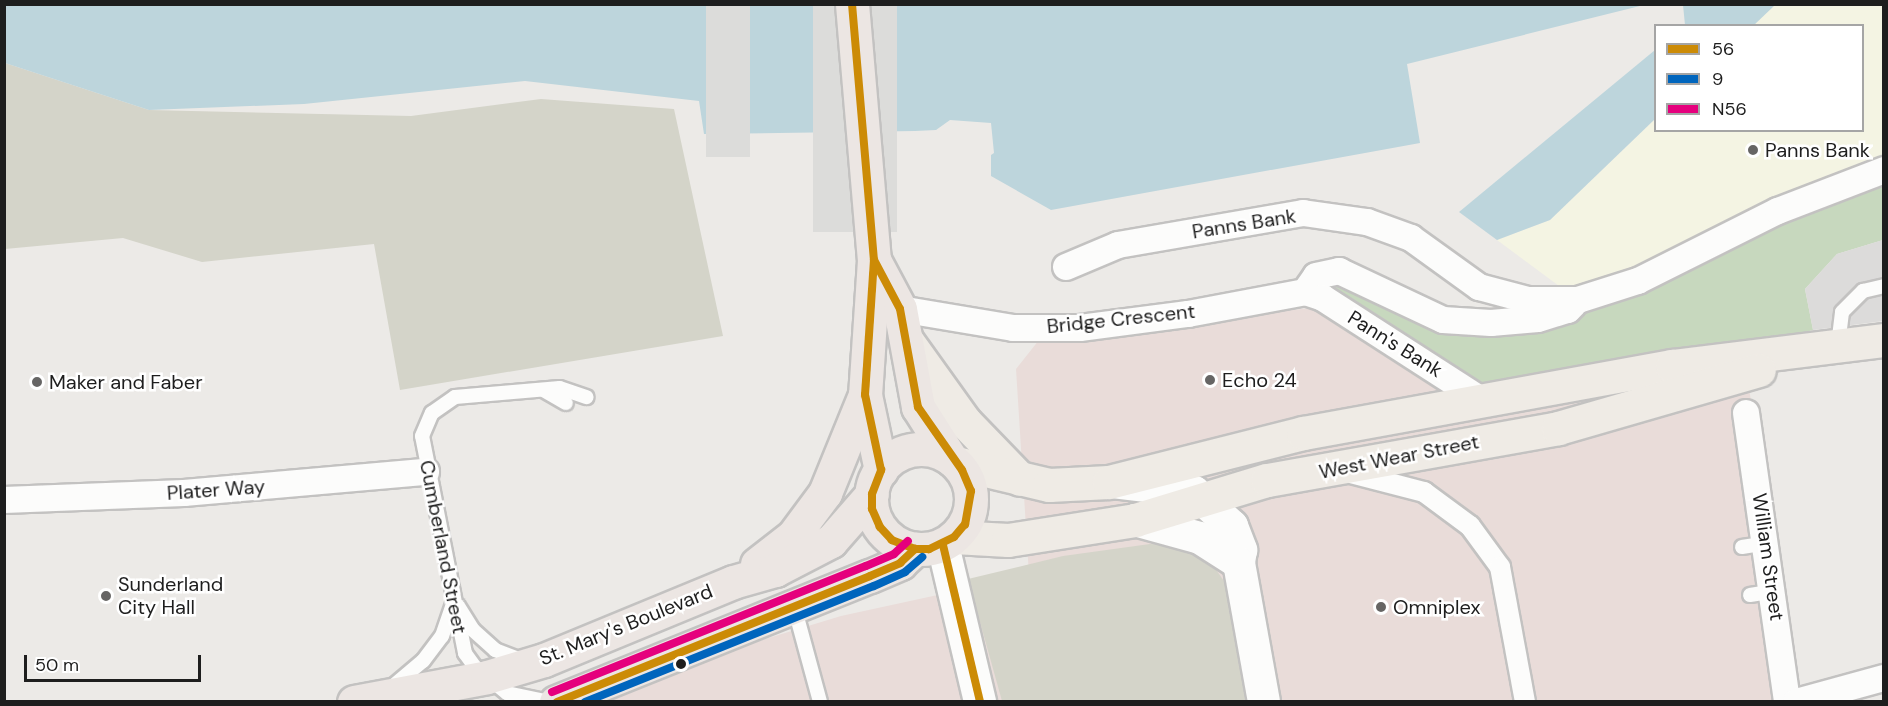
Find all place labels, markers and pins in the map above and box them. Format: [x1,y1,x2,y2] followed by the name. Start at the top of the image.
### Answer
[1765,138,1870,162] place label: Panns Bank
[1746,143,1760,157] marker: Panns Bank
[1222,368,1297,392] place label: Echo 24
[49,370,203,394] place label: Maker and Faber
[1203,373,1217,387] marker: Echo 24
[30,375,44,389] marker: Maker and Faber
[118,572,223,619] place label: Sunderland City Hall
[99,589,113,603] marker: Sunderland City Hall
[1393,595,1480,619] place label: Omniplex
[1374,600,1388,614] marker: Omniplex
[675,658,687,670] unlabelled marker

